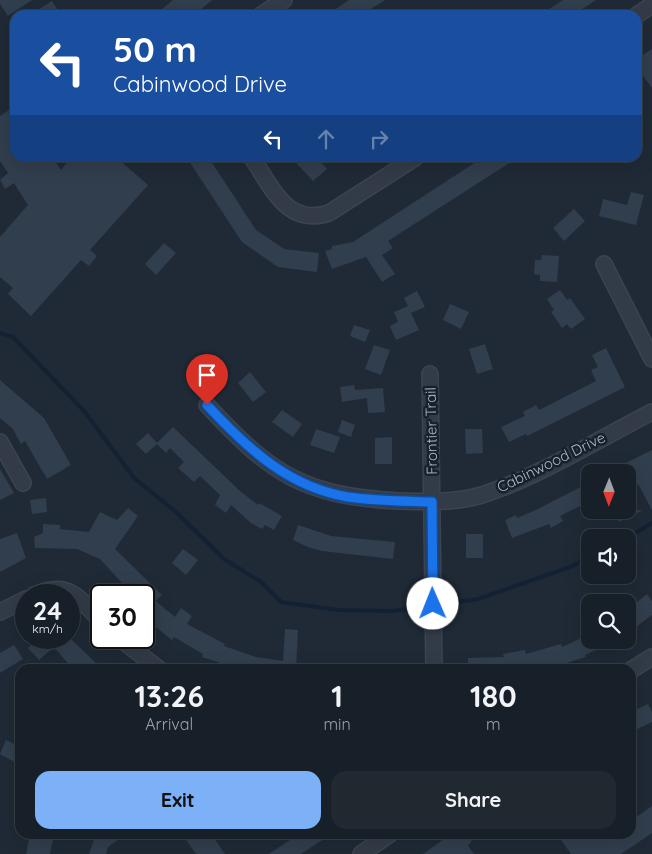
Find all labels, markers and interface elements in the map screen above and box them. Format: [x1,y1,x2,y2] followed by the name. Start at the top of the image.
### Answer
[113,27,197,71] text: 50 m
[30,30,95,95] icon: left
[113,70,287,98] text: Cabinwood Drive
[259,125,287,153] icon: left
[312,125,340,153] icon: ahead
[365,125,393,153] icon: right
[186,354,228,405] pin
[193,361,221,389] icon: arrive
[421,387,441,475] street label: Frontier Trail
[494,427,608,497] street label: Cabinwood Drive
[581,464,636,519] north arrow
[581,464,636,649] map controls
[581,529,636,584] button: sound
[406,577,458,629] position arrow
[90,584,155,649] speed limit sign: 30
[581,594,636,649] button: search
[33,595,62,626] text: 24
[32,621,63,636] text: km/h
[134,677,204,715] text: 13:26
[331,677,343,715] text: 1
[470,677,517,715] text: 180
[145,714,193,734] text: Arrival
[323,714,351,734] text: min
[486,714,501,734] text: m
[35,771,321,829] button: Exit
[331,771,616,829] button: Share

